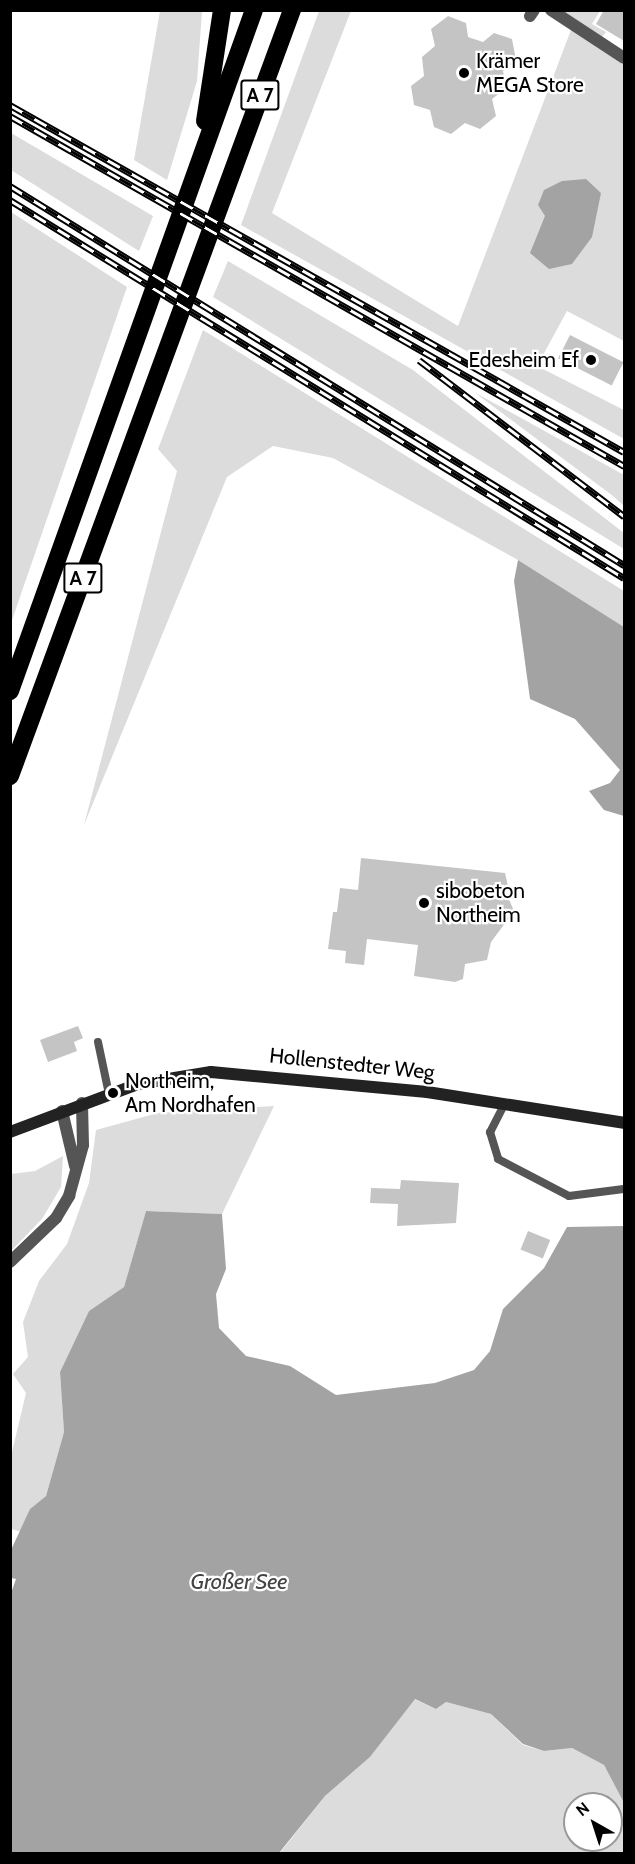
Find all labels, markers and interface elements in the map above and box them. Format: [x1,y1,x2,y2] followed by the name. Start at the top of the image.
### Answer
[476,48,584,98] place label: Krämer MEGA Store
[457,66,471,80] marker: Krämer MEGA Store
[239,78,281,112] road number: A 7
[469,347,579,373] place label: Edesheim Ef
[584,353,598,367] marker: Edesheim Ef
[62,561,104,595] road number: A 7
[436,878,525,928] place label: sibobeton Northeim
[417,896,431,910] marker: sibobeton Northeim
[268,1043,436,1085] street label: Hollenstedter Weg
[125,1068,256,1118] place label: Northeim, Am Nordhafen
[106,1086,120,1100] marker: Northeim, Am Nordhafen
[191,1569,287,1595] water label: Großer See
[563,1792,623,1852] north arrow
[572,1798,593,1820] text: N

